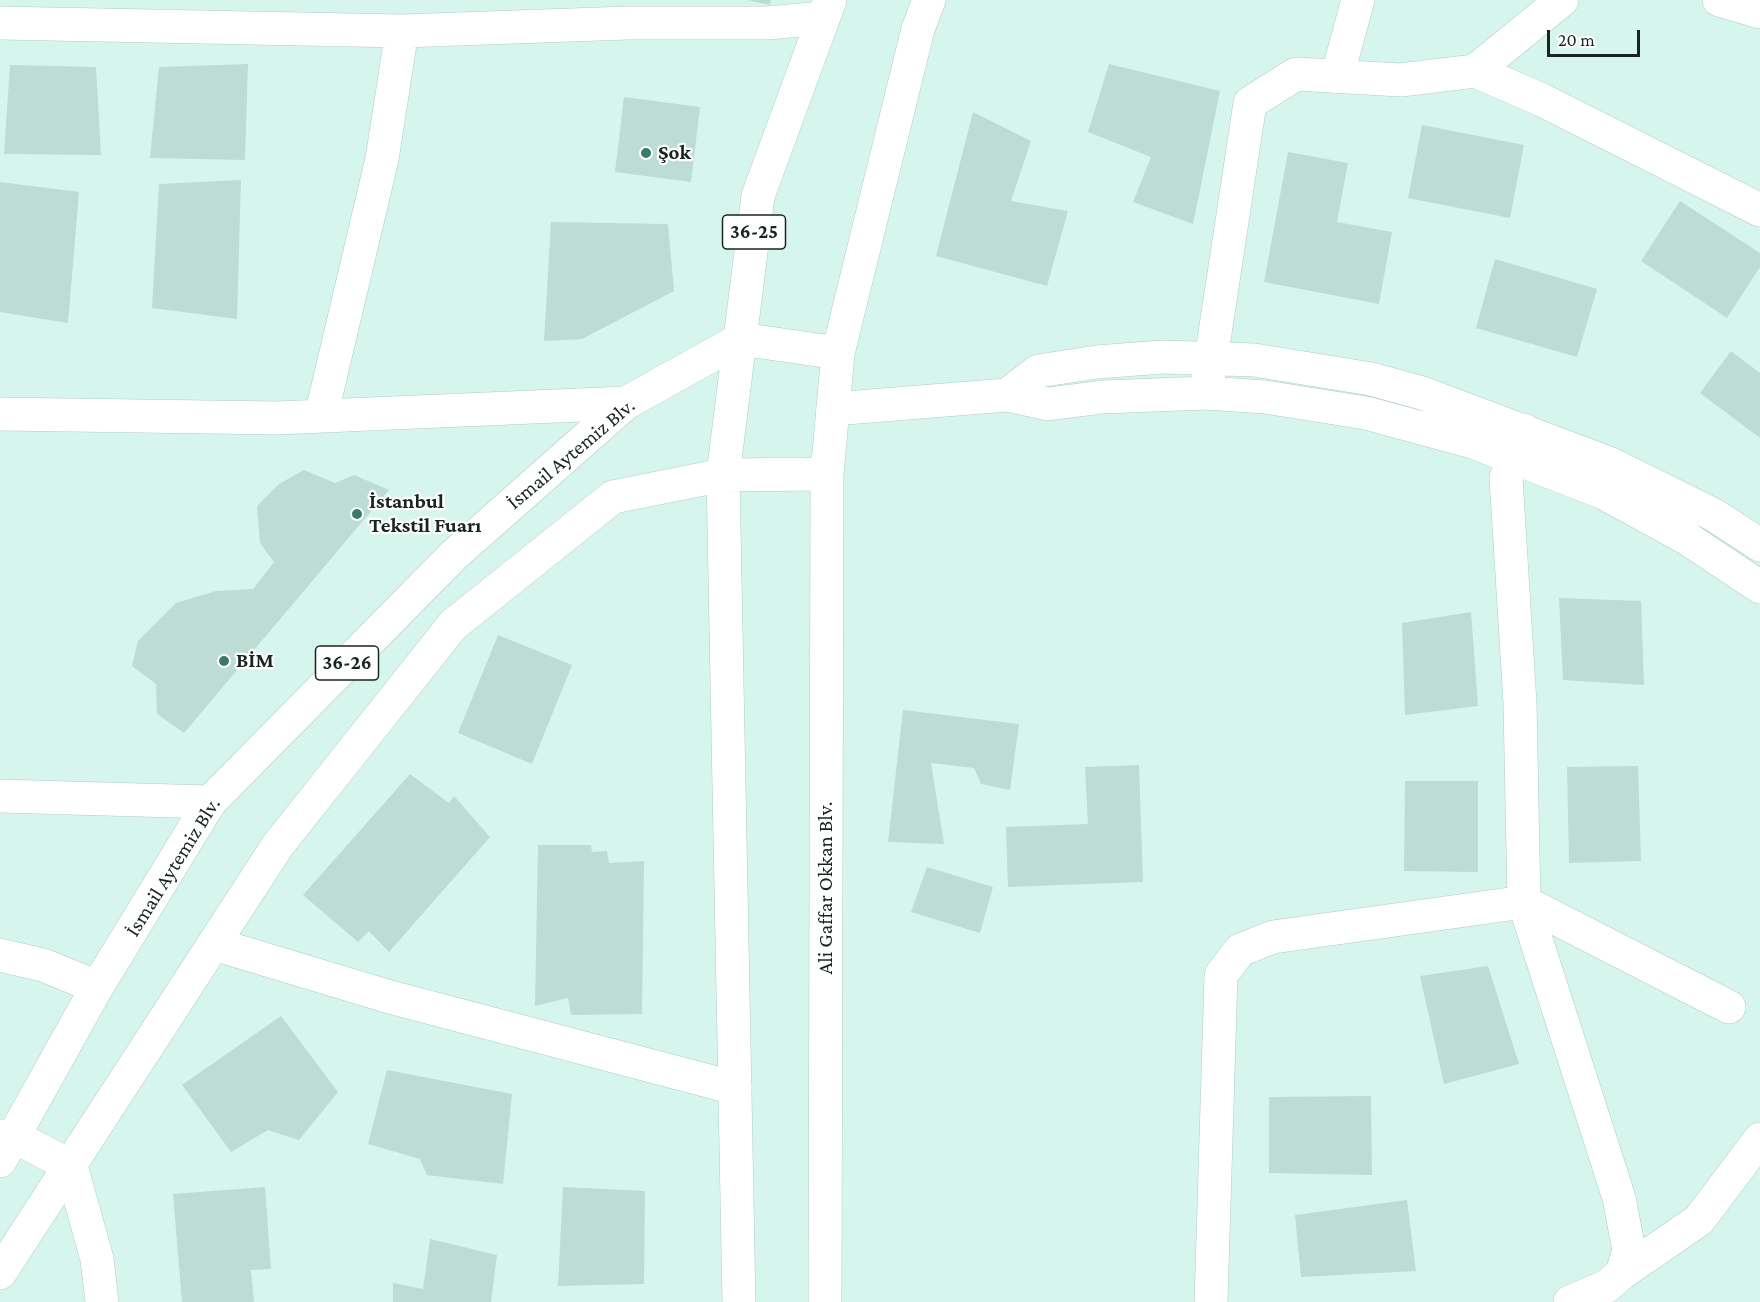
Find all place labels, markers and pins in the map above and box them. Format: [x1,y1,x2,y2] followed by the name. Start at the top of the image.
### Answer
[658,140,691,166] place label: Şok
[639,146,653,160] marker: Şok
[369,489,481,539] place label: İstanbul Tekstil Fuarı
[350,507,364,521] marker: İstanbul Tekstil Fuarı
[236,648,274,674] place label: BİM
[217,654,231,668] marker: BİM

